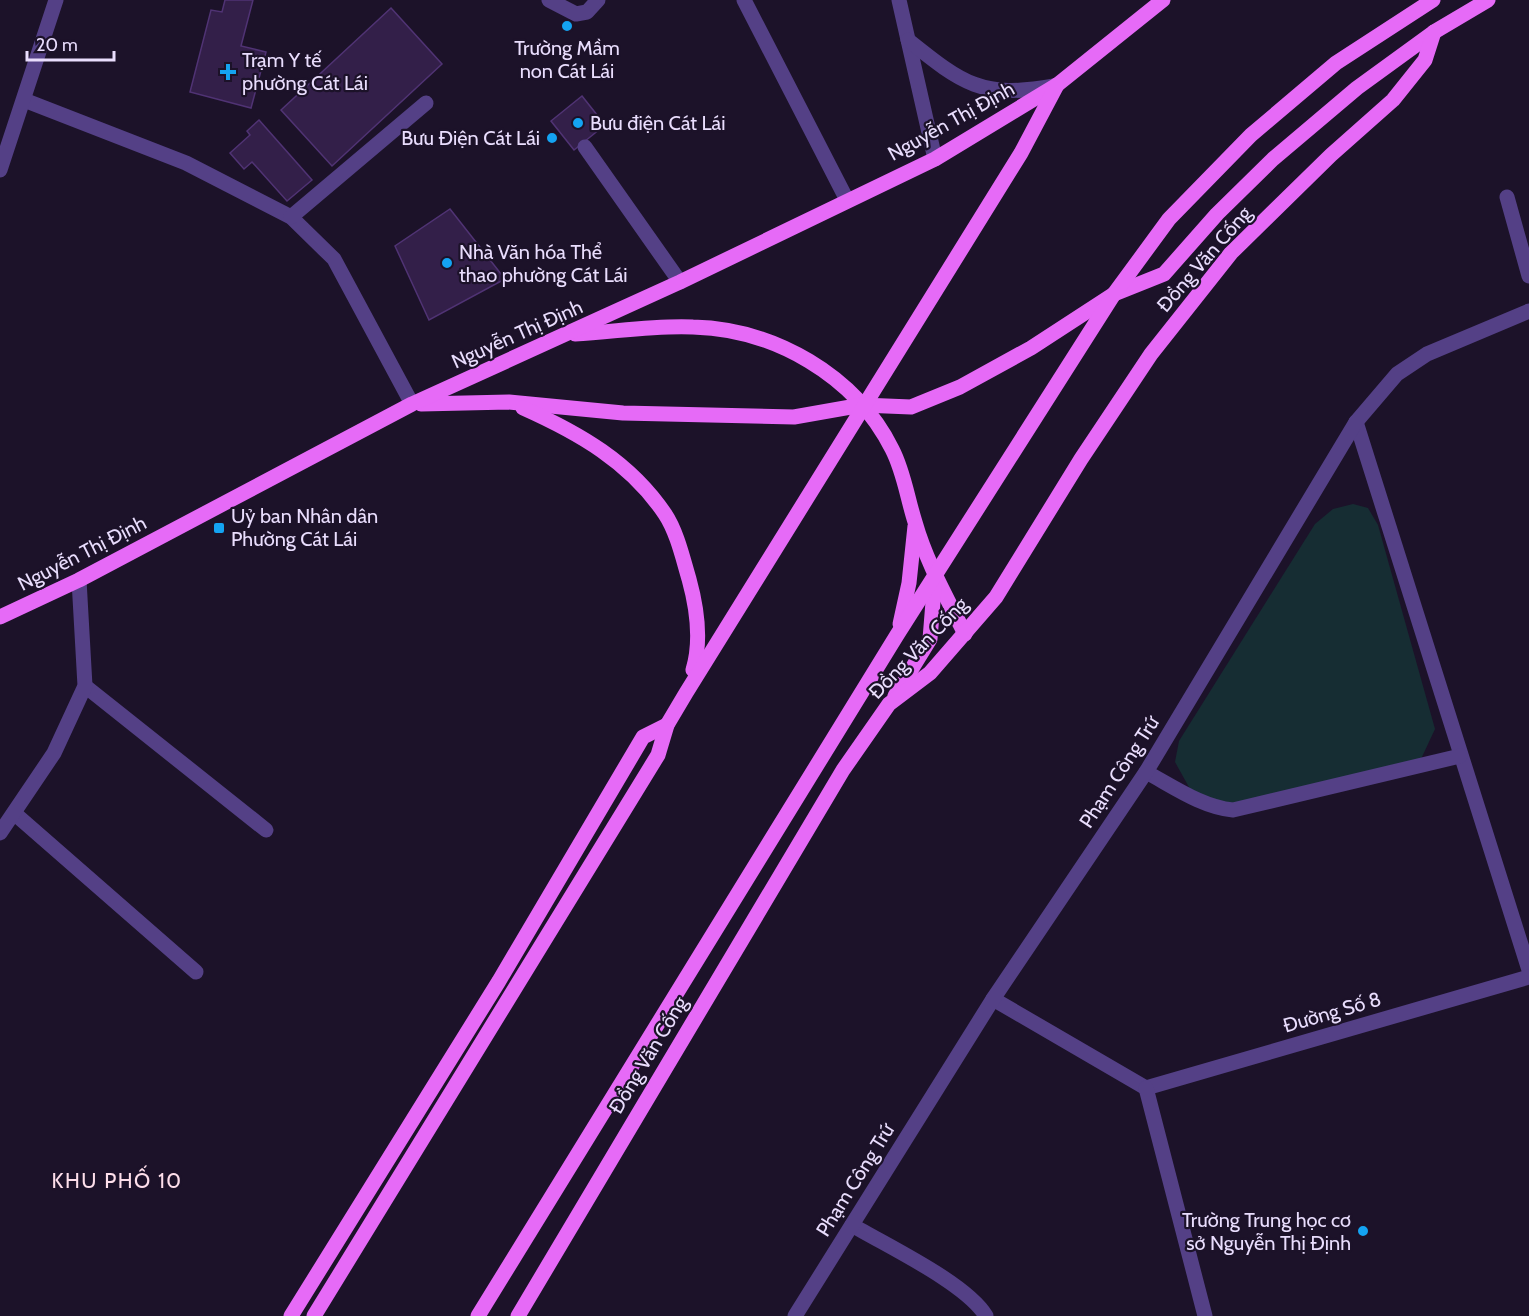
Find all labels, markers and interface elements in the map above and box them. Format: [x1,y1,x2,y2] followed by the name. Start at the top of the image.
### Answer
[560,19,574,33] marker: Trường Mầm non Cát Lái
[27,24,114,62] scale bar
[36,34,78,56] text: 20 m
[514,36,620,83] place label: Trường Mầm non Cát Lái
[242,48,368,95] place label: Trạm Y tế phường Cát Lái
[219,63,237,81] marker: Trạm Y tế phường Cát Lái
[884,76,1018,166] street label: Nguyễn Thị Định
[590,111,725,135] place label: Bưu điện Cát Lái
[571,116,585,130] marker: Bưu điện Cát Lái
[401,126,540,150] place label: Bưu Điện Cát Lái
[545,131,559,145] marker: Bưu Điện Cát Lái
[1152,201,1257,317] street label: Đồng Văn Cống
[459,240,628,287] place label: Nhà Văn hóa Thể thao phường Cát Lái
[440,256,454,270] marker: Nhà Văn hóa Thể thao phường Cát Lái
[448,294,586,374] street label: Nguyễn Thị Định
[231,504,378,551] place label: Uỷ ban Nhân dân Phường Cát Lái
[14,510,150,596] street label: Nguyễn Thị Định
[212,521,226,535] marker: Uỷ ban Nhân dân Phường Cát Lái
[863,591,973,704] street label: Đồng Văn Cống
[1074,710,1165,832] street label: Phạm Công Trứ
[1280,987,1384,1037] street label: Đường Số 8
[604,991,693,1118] street label: Đồng Văn Cống
[811,1118,900,1241] street label: Phạm Công Trứ
[52,1165,182,1193] district label: KHU PHỐ 10
[1182,1208,1351,1255] place label: Trường Trung học cơ sở Nguyễn Thị Định
[1356,1224,1370,1238] marker: Trường Trung học cơ sở Nguyễn Thị Định

